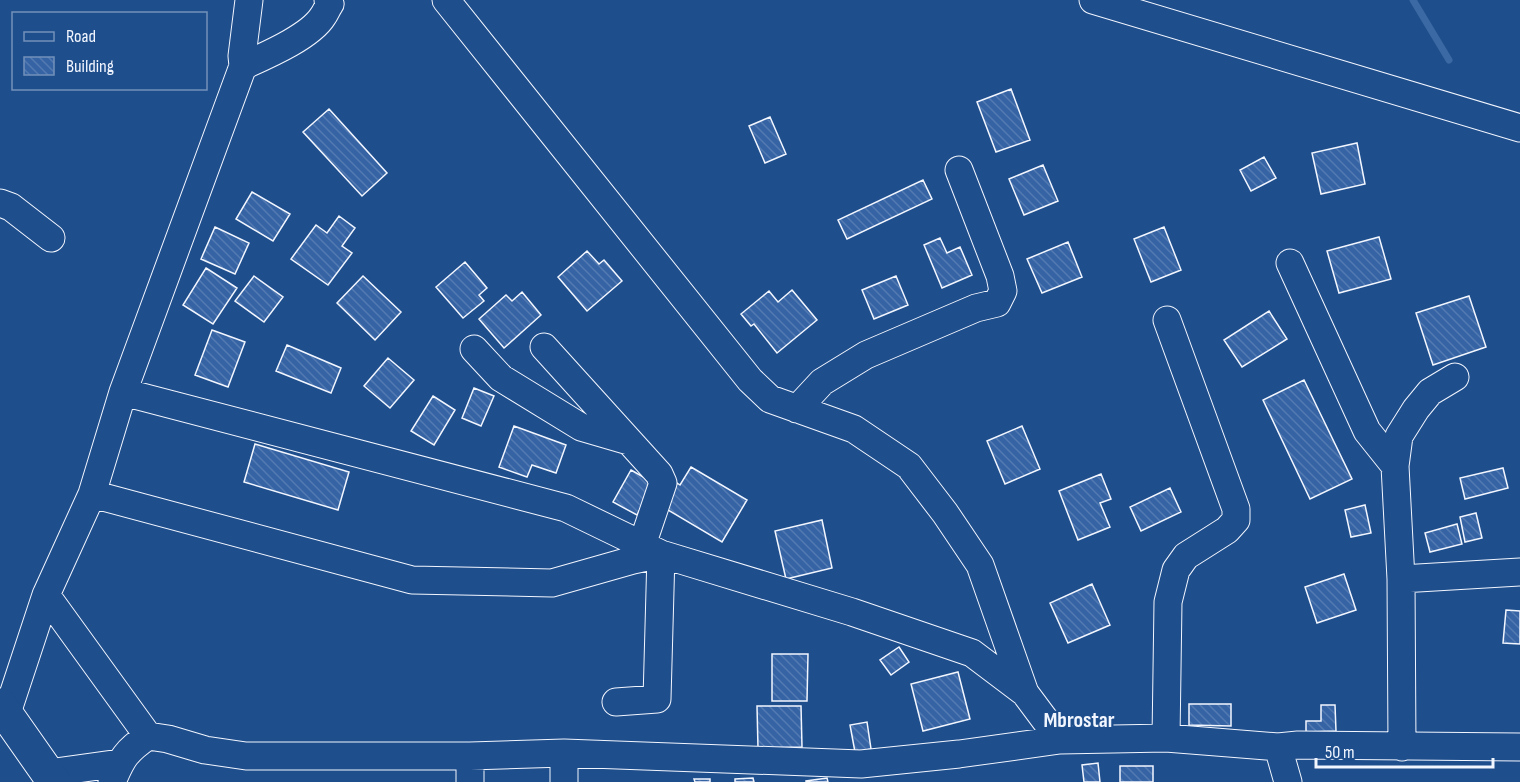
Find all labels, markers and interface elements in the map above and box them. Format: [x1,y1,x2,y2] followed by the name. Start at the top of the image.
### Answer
[12,12,207,90] legend
[66,26,96,47] text: Road
[66,56,114,77] text: Building
[1043,707,1115,734] district label: Mbrostar
[1316,731,1493,769] scale bar
[1325,742,1355,763] text: 50 m

